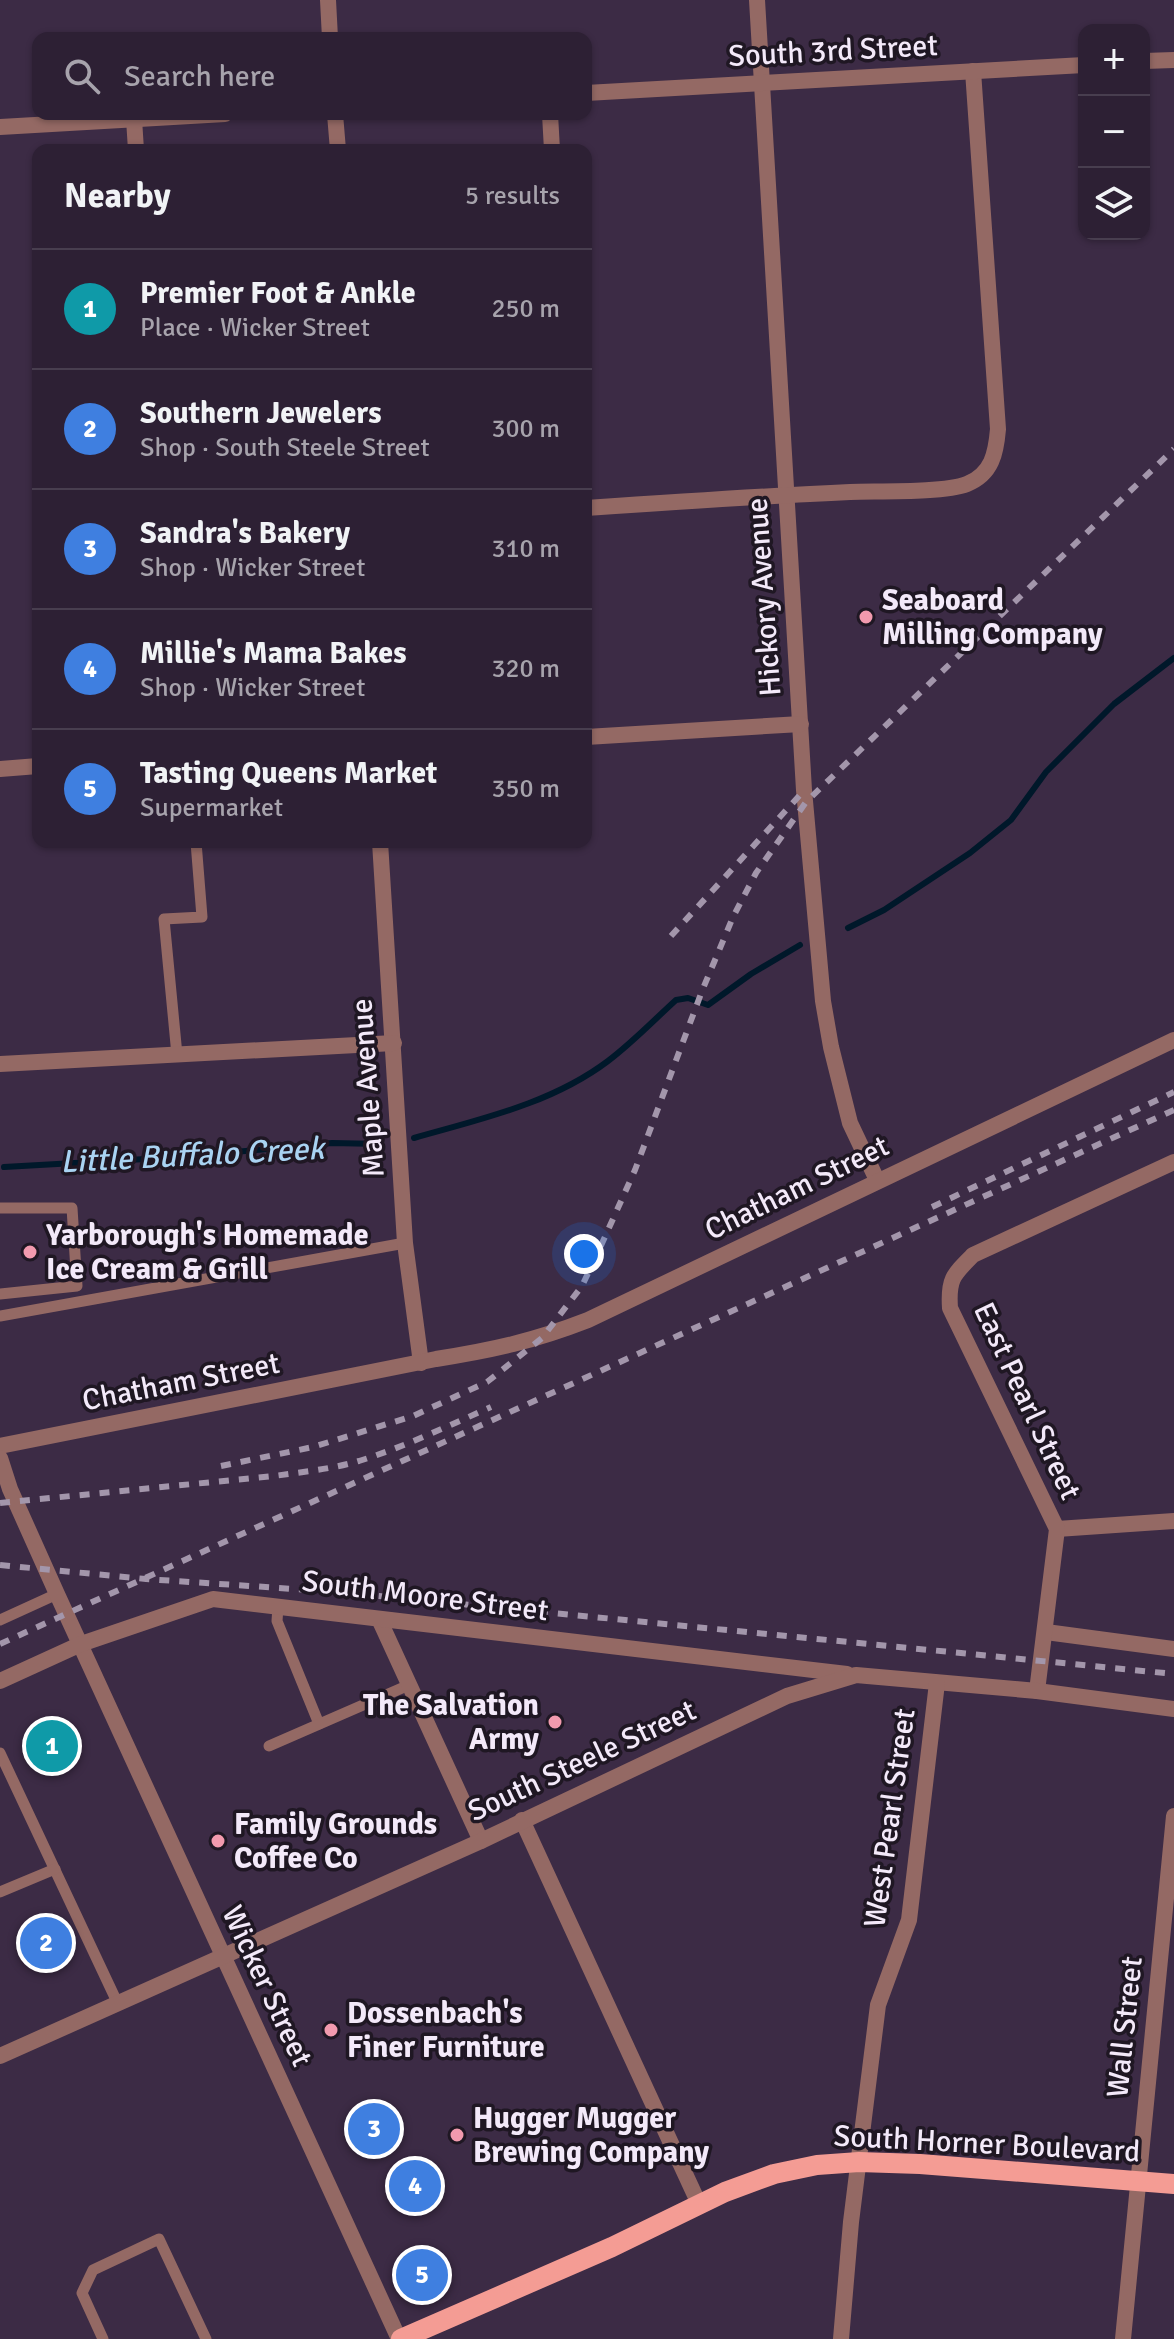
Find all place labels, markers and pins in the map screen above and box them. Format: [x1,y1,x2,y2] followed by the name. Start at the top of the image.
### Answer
[882,582,1103,653] place label: Seaboard Milling Company
[857,608,875,626] marker: Seaboard Milling Company
[45,1217,369,1288] place label: Yarborough's Homemade Ice Cream & Grill
[21,1243,39,1261] marker: Yarborough's Homemade Ice Cream & Grill
[363,1687,539,1758] place label: The Salvation Army
[546,1713,564,1731] marker: The Salvation Army
[26,1716,78,1776] pin: 1
[234,1806,437,1877] place label: Family Grounds Coffee Co
[209,1832,227,1850] marker: Family Grounds Coffee Co
[20,1913,72,1973] pin: 2
[347,1995,545,2066] place label: Dossenbach's Finer Furniture
[322,2021,340,2039] marker: Dossenbach's Finer Furniture
[348,2099,400,2159] pin: 3
[473,2100,709,2171] place label: Hugger Mugger Brewing Company
[448,2126,466,2144] marker: Hugger Mugger Brewing Company
[389,2156,441,2216] pin: 4
[396,2245,448,2305] pin: 5

